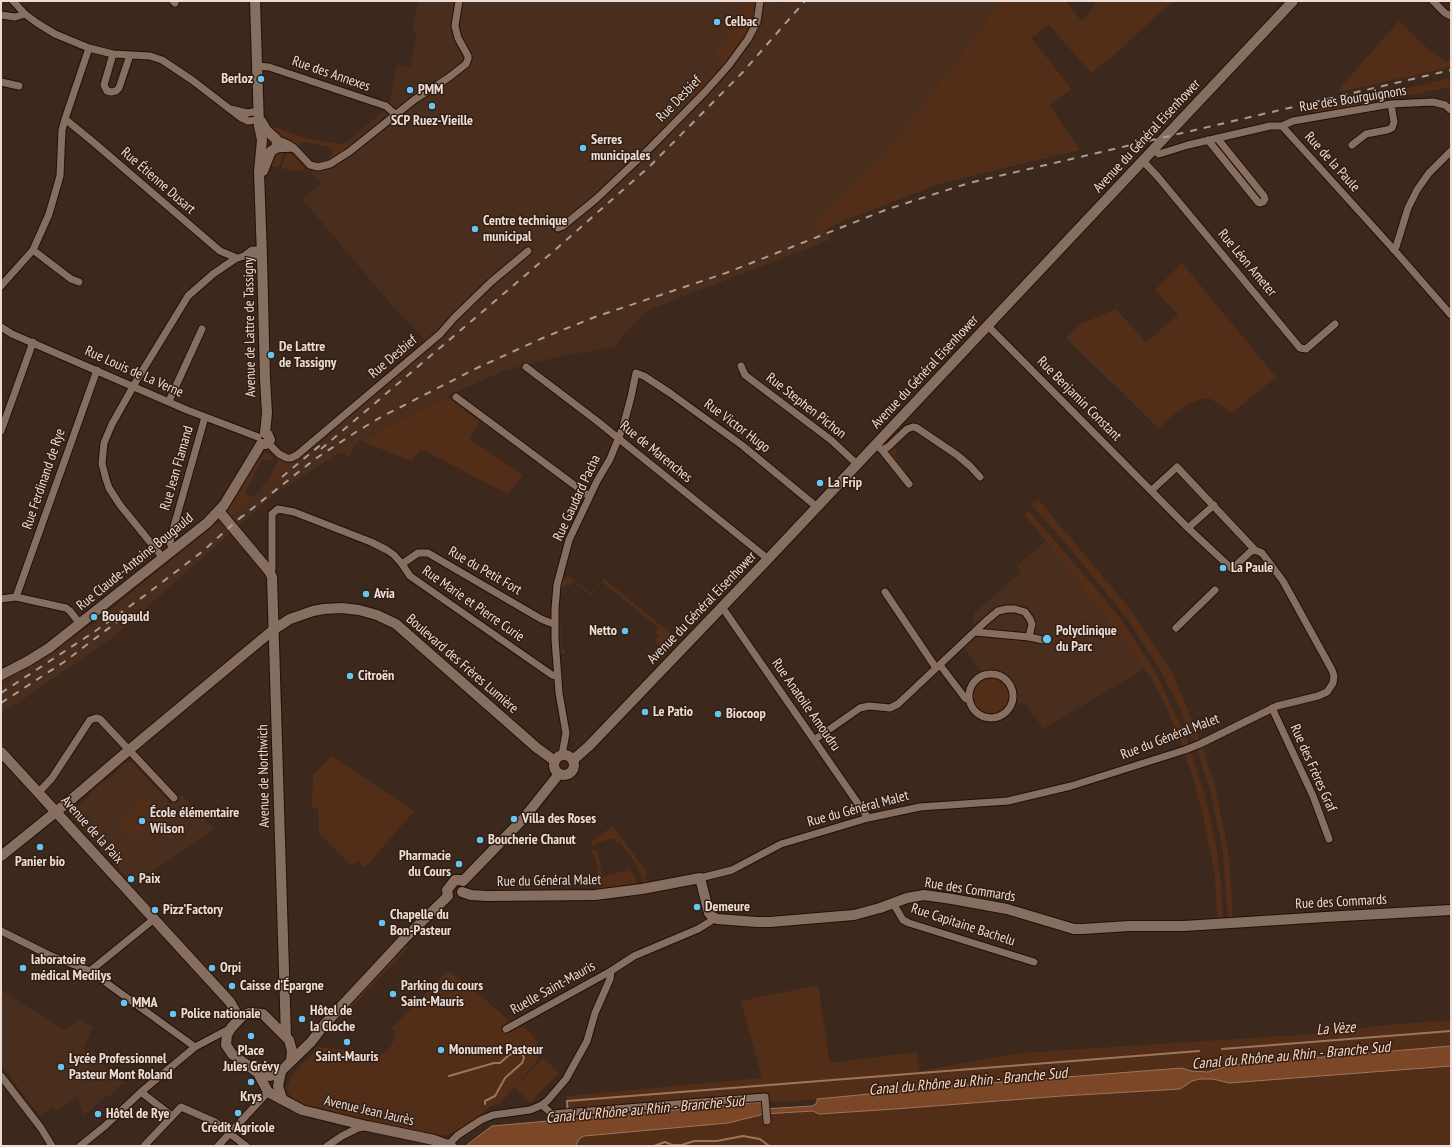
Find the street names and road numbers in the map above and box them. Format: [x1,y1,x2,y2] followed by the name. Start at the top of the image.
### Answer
[290,53,372,95] street label: Rue des Annexes
[653,72,705,126] street label: Rue Desbief
[1090,76,1204,196] street label: Avenue du Général Eisenhower
[1298,82,1408,116] street label: Rue des Bourguignons
[1301,129,1363,195] street label: Rue de la Paule
[117,144,199,218] street label: Rue Étienne Dusart
[1214,226,1280,300] street label: Rue Léon Ameter
[240,257,260,397] street label: Avenue de Lattre de Tassigny
[868,312,982,432] street label: Avenue du Général Eisenhower
[365,332,421,382] street label: Rue Desbief
[82,343,186,401] street label: Rue Louis de La Verne
[1033,353,1125,445] street label: Rue Benjamin Constant
[763,370,849,442] street label: Rue Stephen Pichon
[701,396,773,456] street label: Rue Victor Hugo
[616,418,696,486] street label: Rue de Marenches
[157,424,197,512] street label: Rue Jean Flamand
[19,427,69,531] street label: Rue Ferdinand de Rye
[550,452,604,544] street label: Rue Gaudard Pacha
[73,510,197,614] street label: Rue Claude-Antoine Bougauld
[445,543,525,599] street label: Rue du Petit Fort
[644,548,760,668] street label: Avenue du Général Eisenhower
[419,562,527,646] street label: Rue Marie et Pierre Curie
[403,611,521,717] street label: Boulevard des Frères Lumière
[768,656,844,754] street label: Rue Anatoile Amoudru
[1118,710,1222,764] street label: Rue du Général Malet
[1286,722,1340,814] street label: Rue des Frères Graf
[255,724,273,828] street label: Avenue de Northwich
[805,787,911,831] street label: Rue du Général Malet
[57,793,127,867] street label: Avenue de la Paix
[497,872,601,890] street label: Rue du Général Malet
[923,875,1017,905] street label: Rue des Commards
[1295,891,1387,913] street label: Rue des Commards
[909,900,1017,950] street label: Rue Capitaine Bachelu
[508,958,598,1018] street label: Ruelle Saint-Mauris
[322,1093,416,1129] street label: Avenue Jean Jaurès

